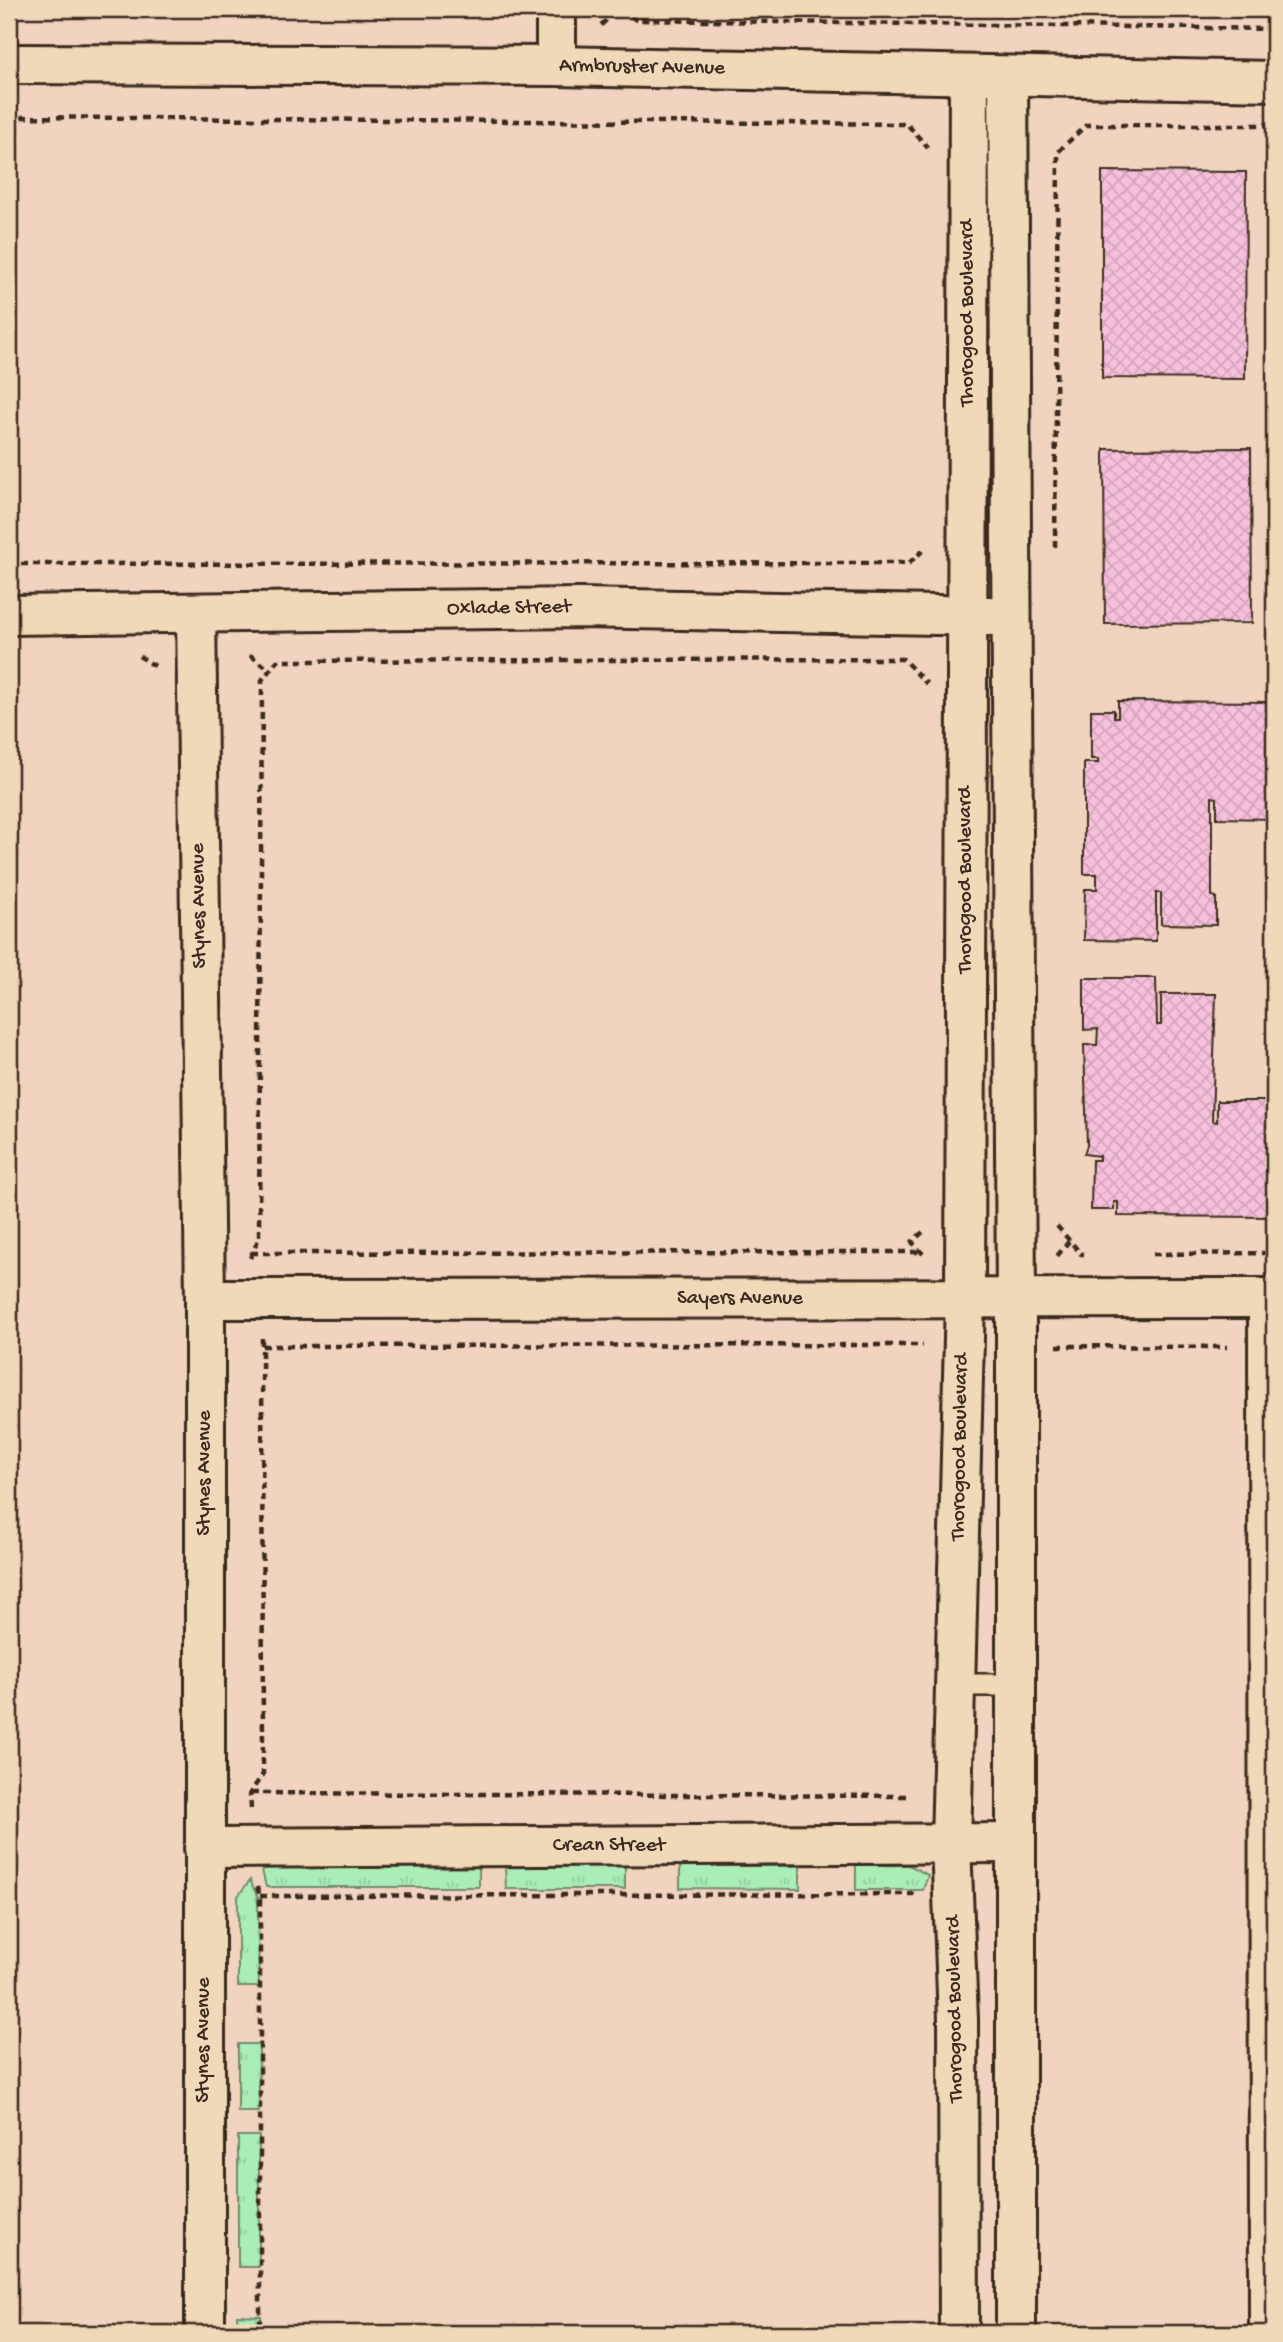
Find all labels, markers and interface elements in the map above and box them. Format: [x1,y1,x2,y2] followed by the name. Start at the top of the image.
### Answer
[559,54,726,82] street label: Armbruster Avenue
[956,218,981,408] street label: Thorogood Boulevard
[447,595,574,623] street label: Oxlade Street
[954,785,979,975] street label: Thorogood Boulevard
[186,842,214,969] street label: Stynes Avenue
[677,1287,804,1312] street label: Sayers Avenue
[947,1351,975,1542] street label: Thorogood Boulevard
[193,1409,218,1536] street label: Stynes Avenue
[553,1834,668,1859] street label: Crean Street
[942,1913,970,2104] street label: Thorogood Boulevard
[192,1976,217,2103] street label: Stynes Avenue

